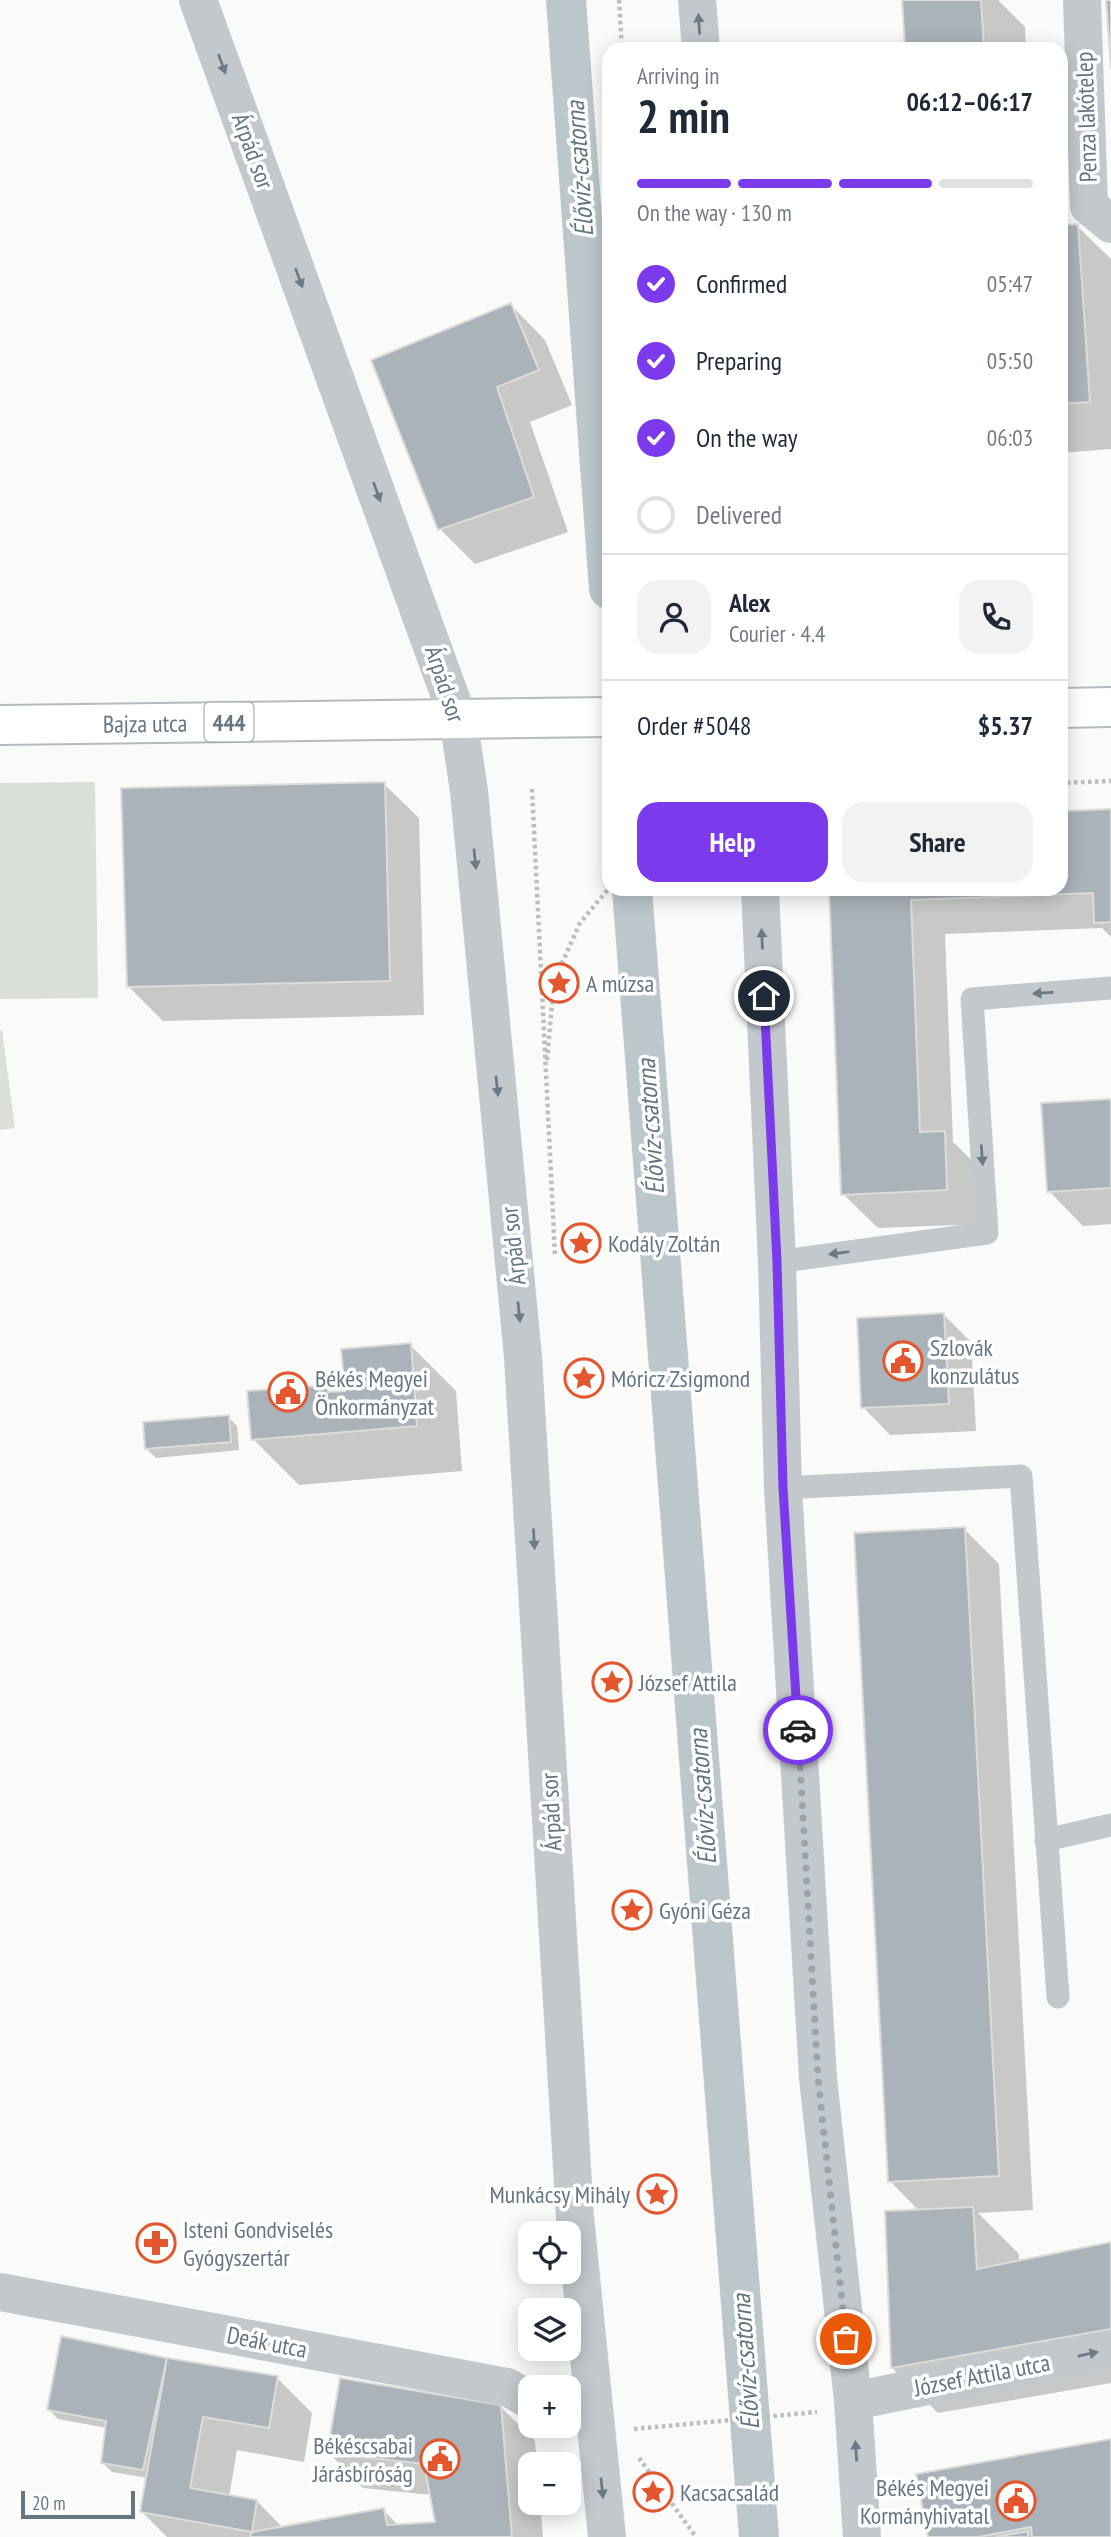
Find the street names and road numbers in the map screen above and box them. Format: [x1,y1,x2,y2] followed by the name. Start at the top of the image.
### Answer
[1068,51,1104,183] street label: Penza lakótelep
[225,109,281,194] street label: Árpád sor
[418,642,472,727] street label: Árpád sor
[204,702,254,742] road number: 444
[103,707,187,739] street label: Bajza utca
[493,1205,533,1287] street label: Árpád sor
[533,1772,569,1852] street label: Árpád sor
[224,2319,310,2365] street label: Deák utca
[910,2347,1053,2404] street label: József Attila utca

